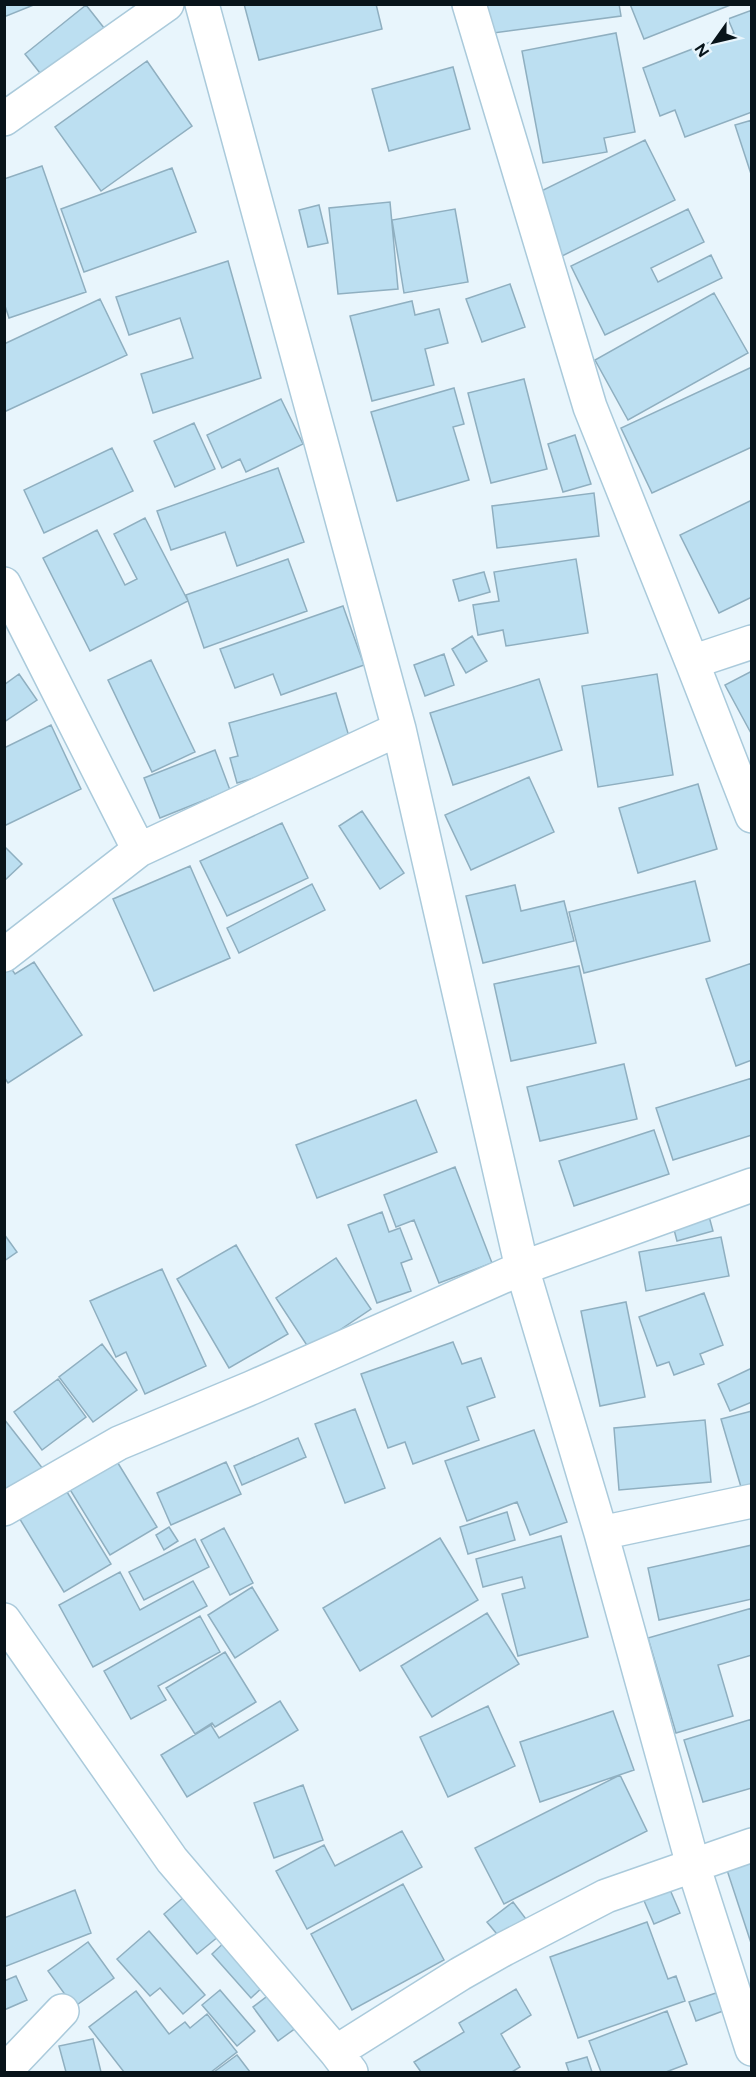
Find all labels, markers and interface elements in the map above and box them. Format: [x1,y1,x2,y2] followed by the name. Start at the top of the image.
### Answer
[684,12,744,72] north arrow
[691,40,713,61] text: N

